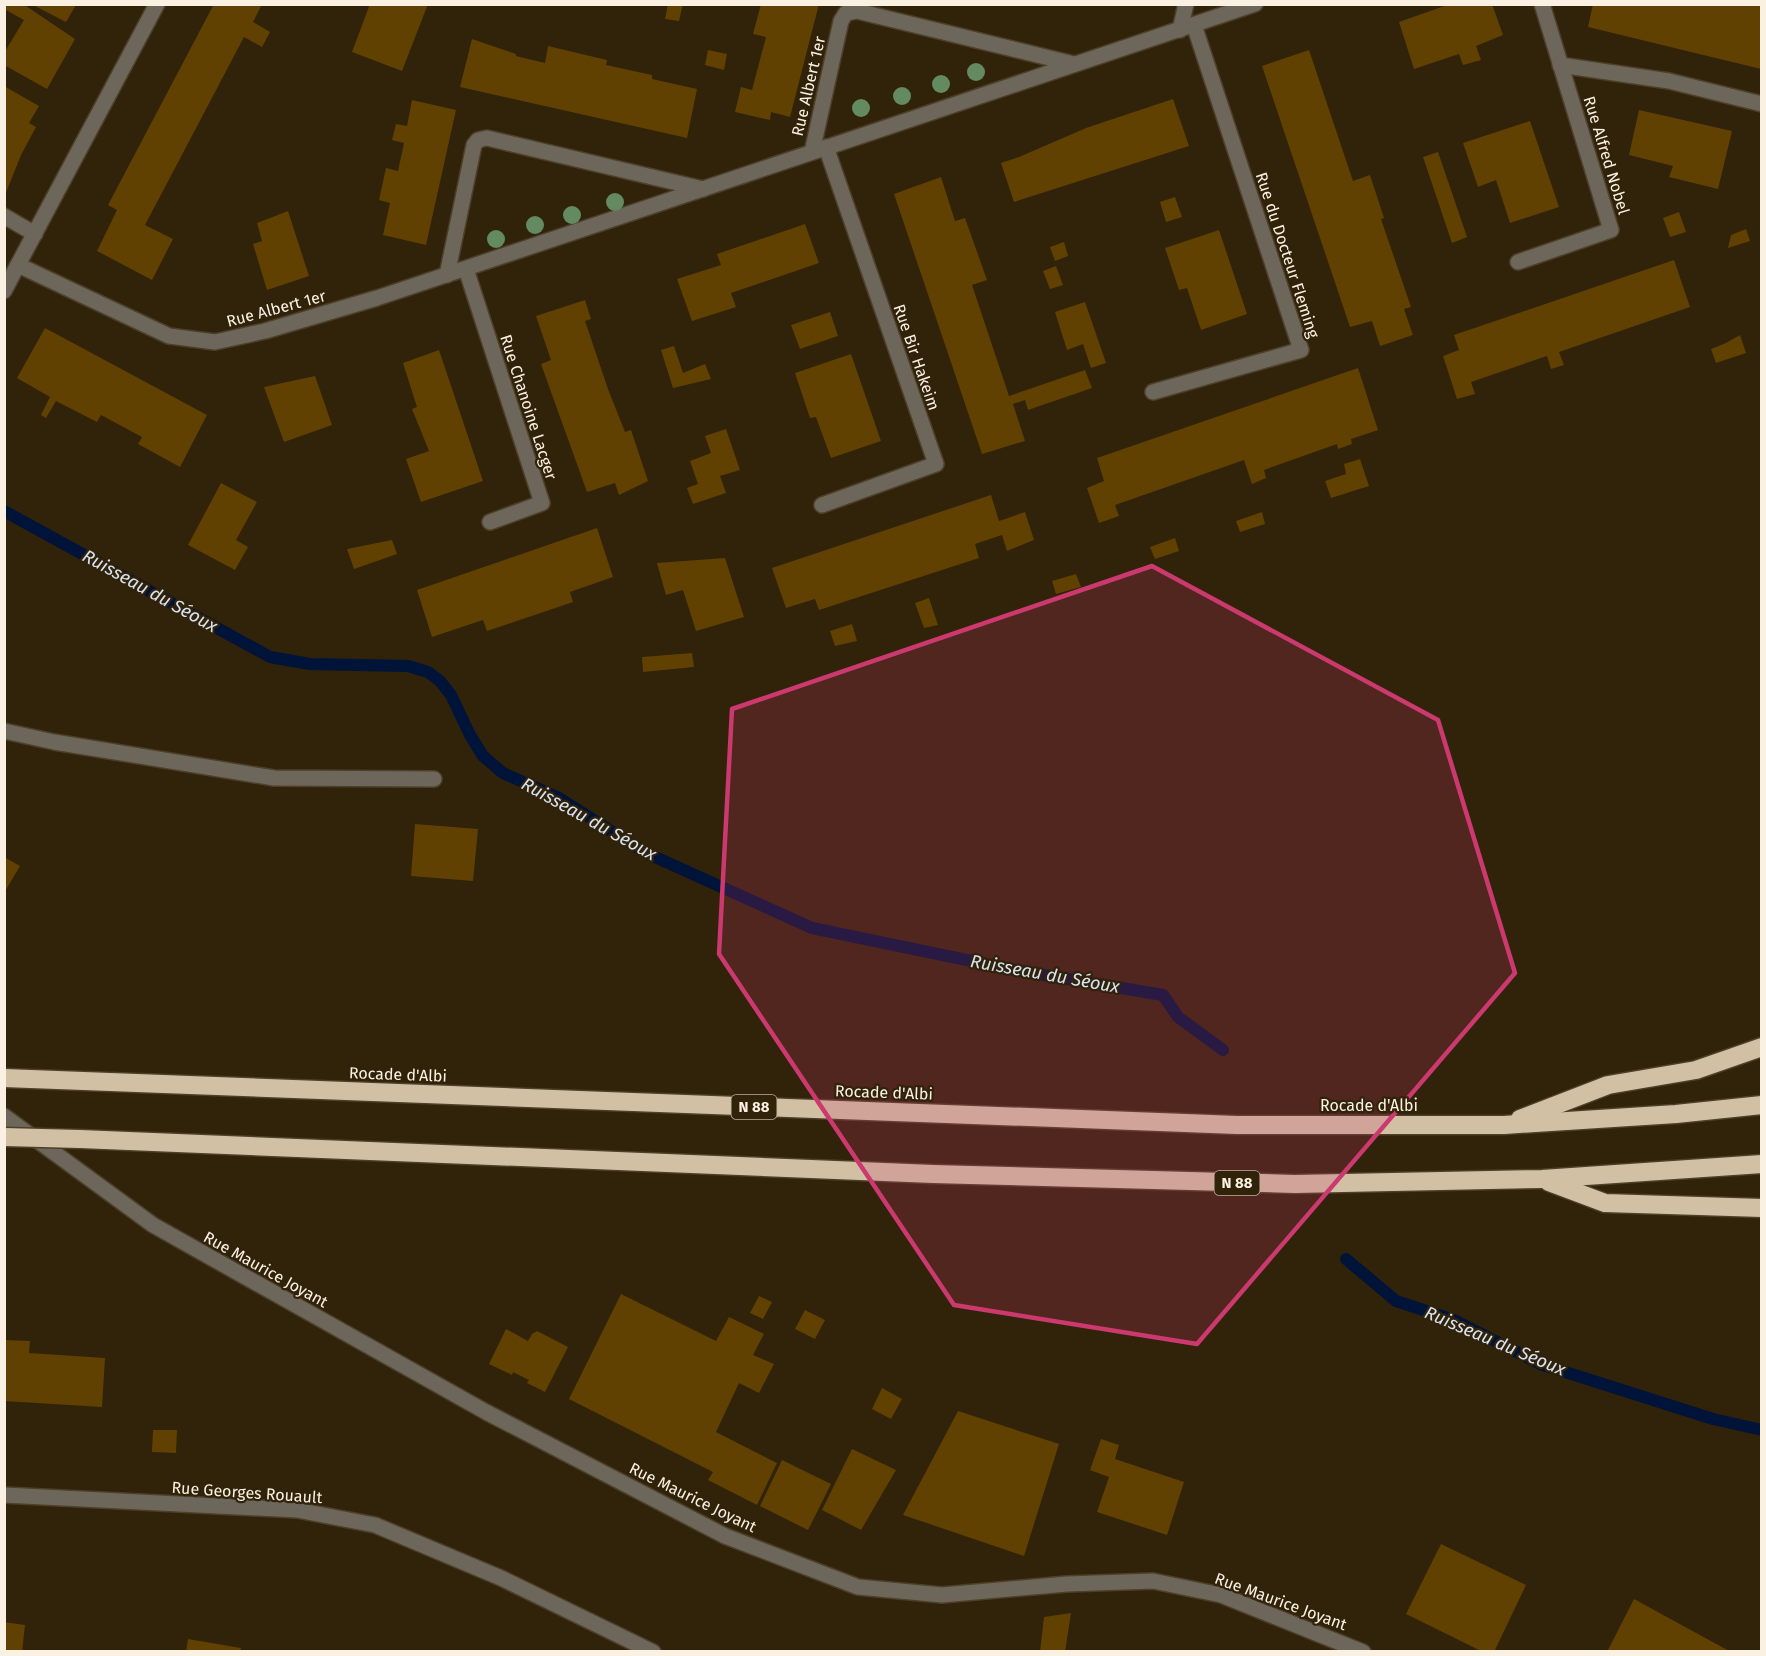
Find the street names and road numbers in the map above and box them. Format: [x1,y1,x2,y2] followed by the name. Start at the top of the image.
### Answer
[788,33,829,138] street label: Rue Albert 1er
[1580,94,1634,217] street label: Rue Alfred Nobel
[1252,170,1324,341] street label: Rue du Docteur Fleming
[224,286,329,331] street label: Rue Albert 1er
[889,302,944,413] street label: Rue Bir Hakeim
[496,332,561,483] street label: Rue Chanoine Lacger
[349,1063,447,1086] street label: Rocade d'Albi
[835,1081,933,1104] street label: Rocade d'Albi
[732,1095,777,1119] road number: N 88
[1320,1096,1418,1115] street label: Rocade d'Albi
[1214,1171,1260,1195] road number: N 88
[200,1227,331,1312] street label: Rue Maurice Joyant
[626,1458,760,1537] street label: Rue Maurice Joyant
[171,1478,323,1507] street label: Rue Georges Rouault
[1212,1569,1350,1634] street label: Rue Maurice Joyant

